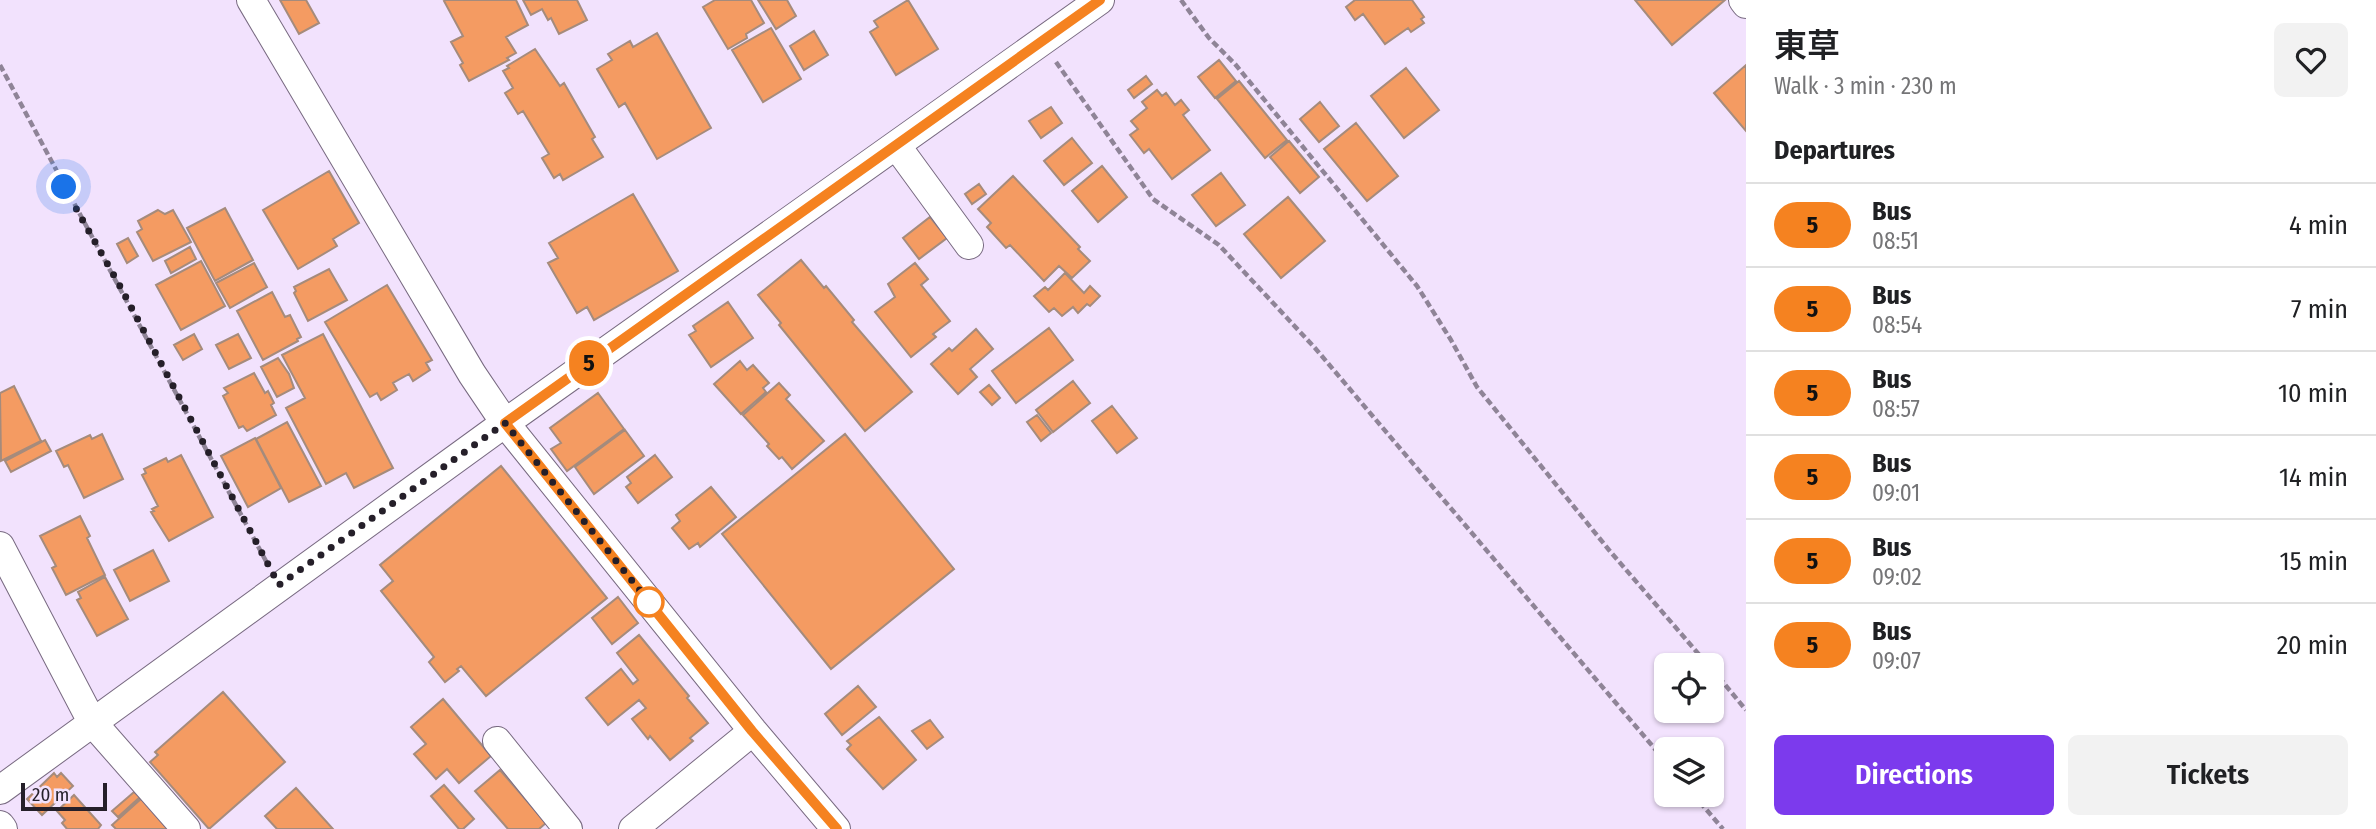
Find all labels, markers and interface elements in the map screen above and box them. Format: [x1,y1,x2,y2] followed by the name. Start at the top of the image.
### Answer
[2274,23,2348,97] button: heart
[1774,26,1840,66] text: 東草
[1774,72,1957,100] text: Walk · 3 min · 230 m
[1774,135,1895,166] text: Departures
[46,169,81,204] your location
[1872,196,1911,227] text: Bus
[2289,210,2348,241] text: 4 min
[1807,211,1818,239] text: 5
[1872,227,1919,255] text: 08:51
[1872,280,1911,311] text: Bus
[2291,294,2348,325] text: 7 min
[1807,295,1818,323] text: 5
[1872,311,1922,339] text: 08:54
[566,340,612,386] line badge: 5
[583,349,595,377] text: 5
[1872,364,1911,395] text: Bus
[2278,378,2348,409] text: 10 min
[1807,379,1818,407] text: 5
[1872,395,1920,423] text: 08:57
[1872,448,1911,479] text: Bus
[2279,462,2348,493] text: 14 min
[1807,463,1818,491] text: 5
[1872,479,1920,507] text: 09:01
[1872,532,1911,563] text: Bus
[2280,546,2348,577] text: 15 min
[1807,547,1818,575] text: 5
[1872,563,1922,591] text: 09:02
[634,587,664,617] unlabelled marker
[1872,616,1911,647] text: Bus
[2277,630,2348,661] text: 20 min
[1807,631,1818,659] text: 5
[1872,647,1921,675] text: 09:07
[1654,653,1724,807] map controls
[1654,653,1724,723] button: locate
[1774,735,2054,815] button: Directions
[2068,735,2348,815] button: Tickets
[1654,737,1724,807] button: layers
[21,780,107,812] scale bar
[32,783,69,806] text: 20 m

